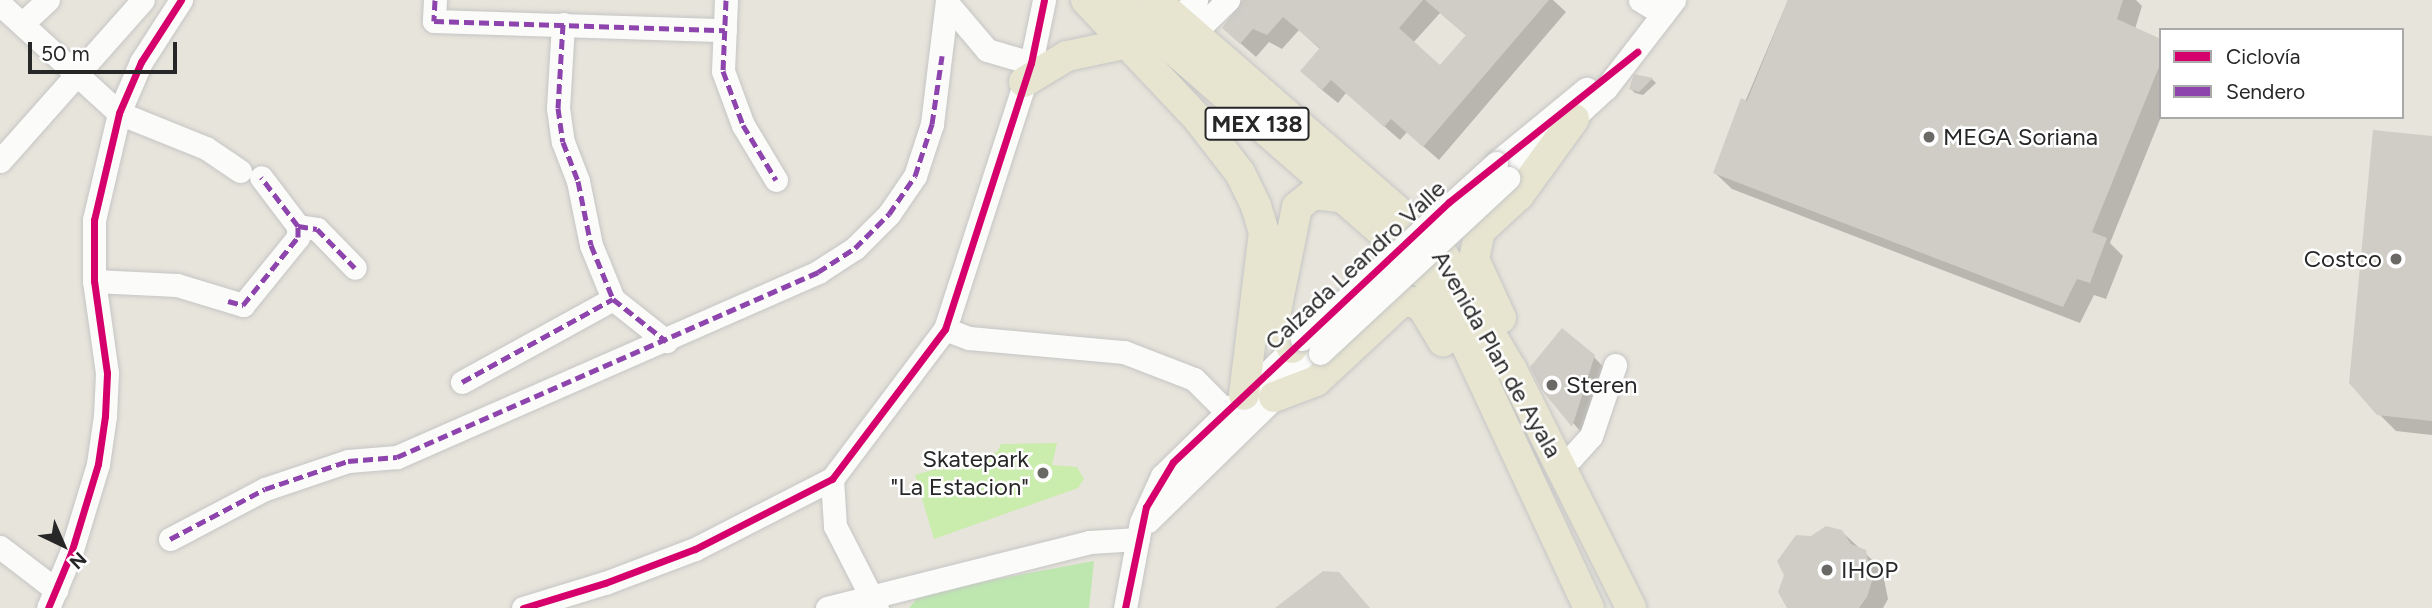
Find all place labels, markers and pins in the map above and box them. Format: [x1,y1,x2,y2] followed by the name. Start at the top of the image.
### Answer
[1943,123,2098,151] place label: MEGA Soriana
[1921,129,1937,145] marker: MEGA Soriana
[2304,245,2382,273] place label: Costco
[2388,251,2404,267] marker: Costco
[1566,371,1637,399] place label: Steren
[1544,377,1560,393] marker: Steren
[890,445,1029,501] place label: Skatepark "La Estacion"
[1035,465,1051,481] marker: Skatepark "La Estacion"
[1841,556,1898,584] place label: IHOP
[1819,562,1835,578] marker: IHOP

